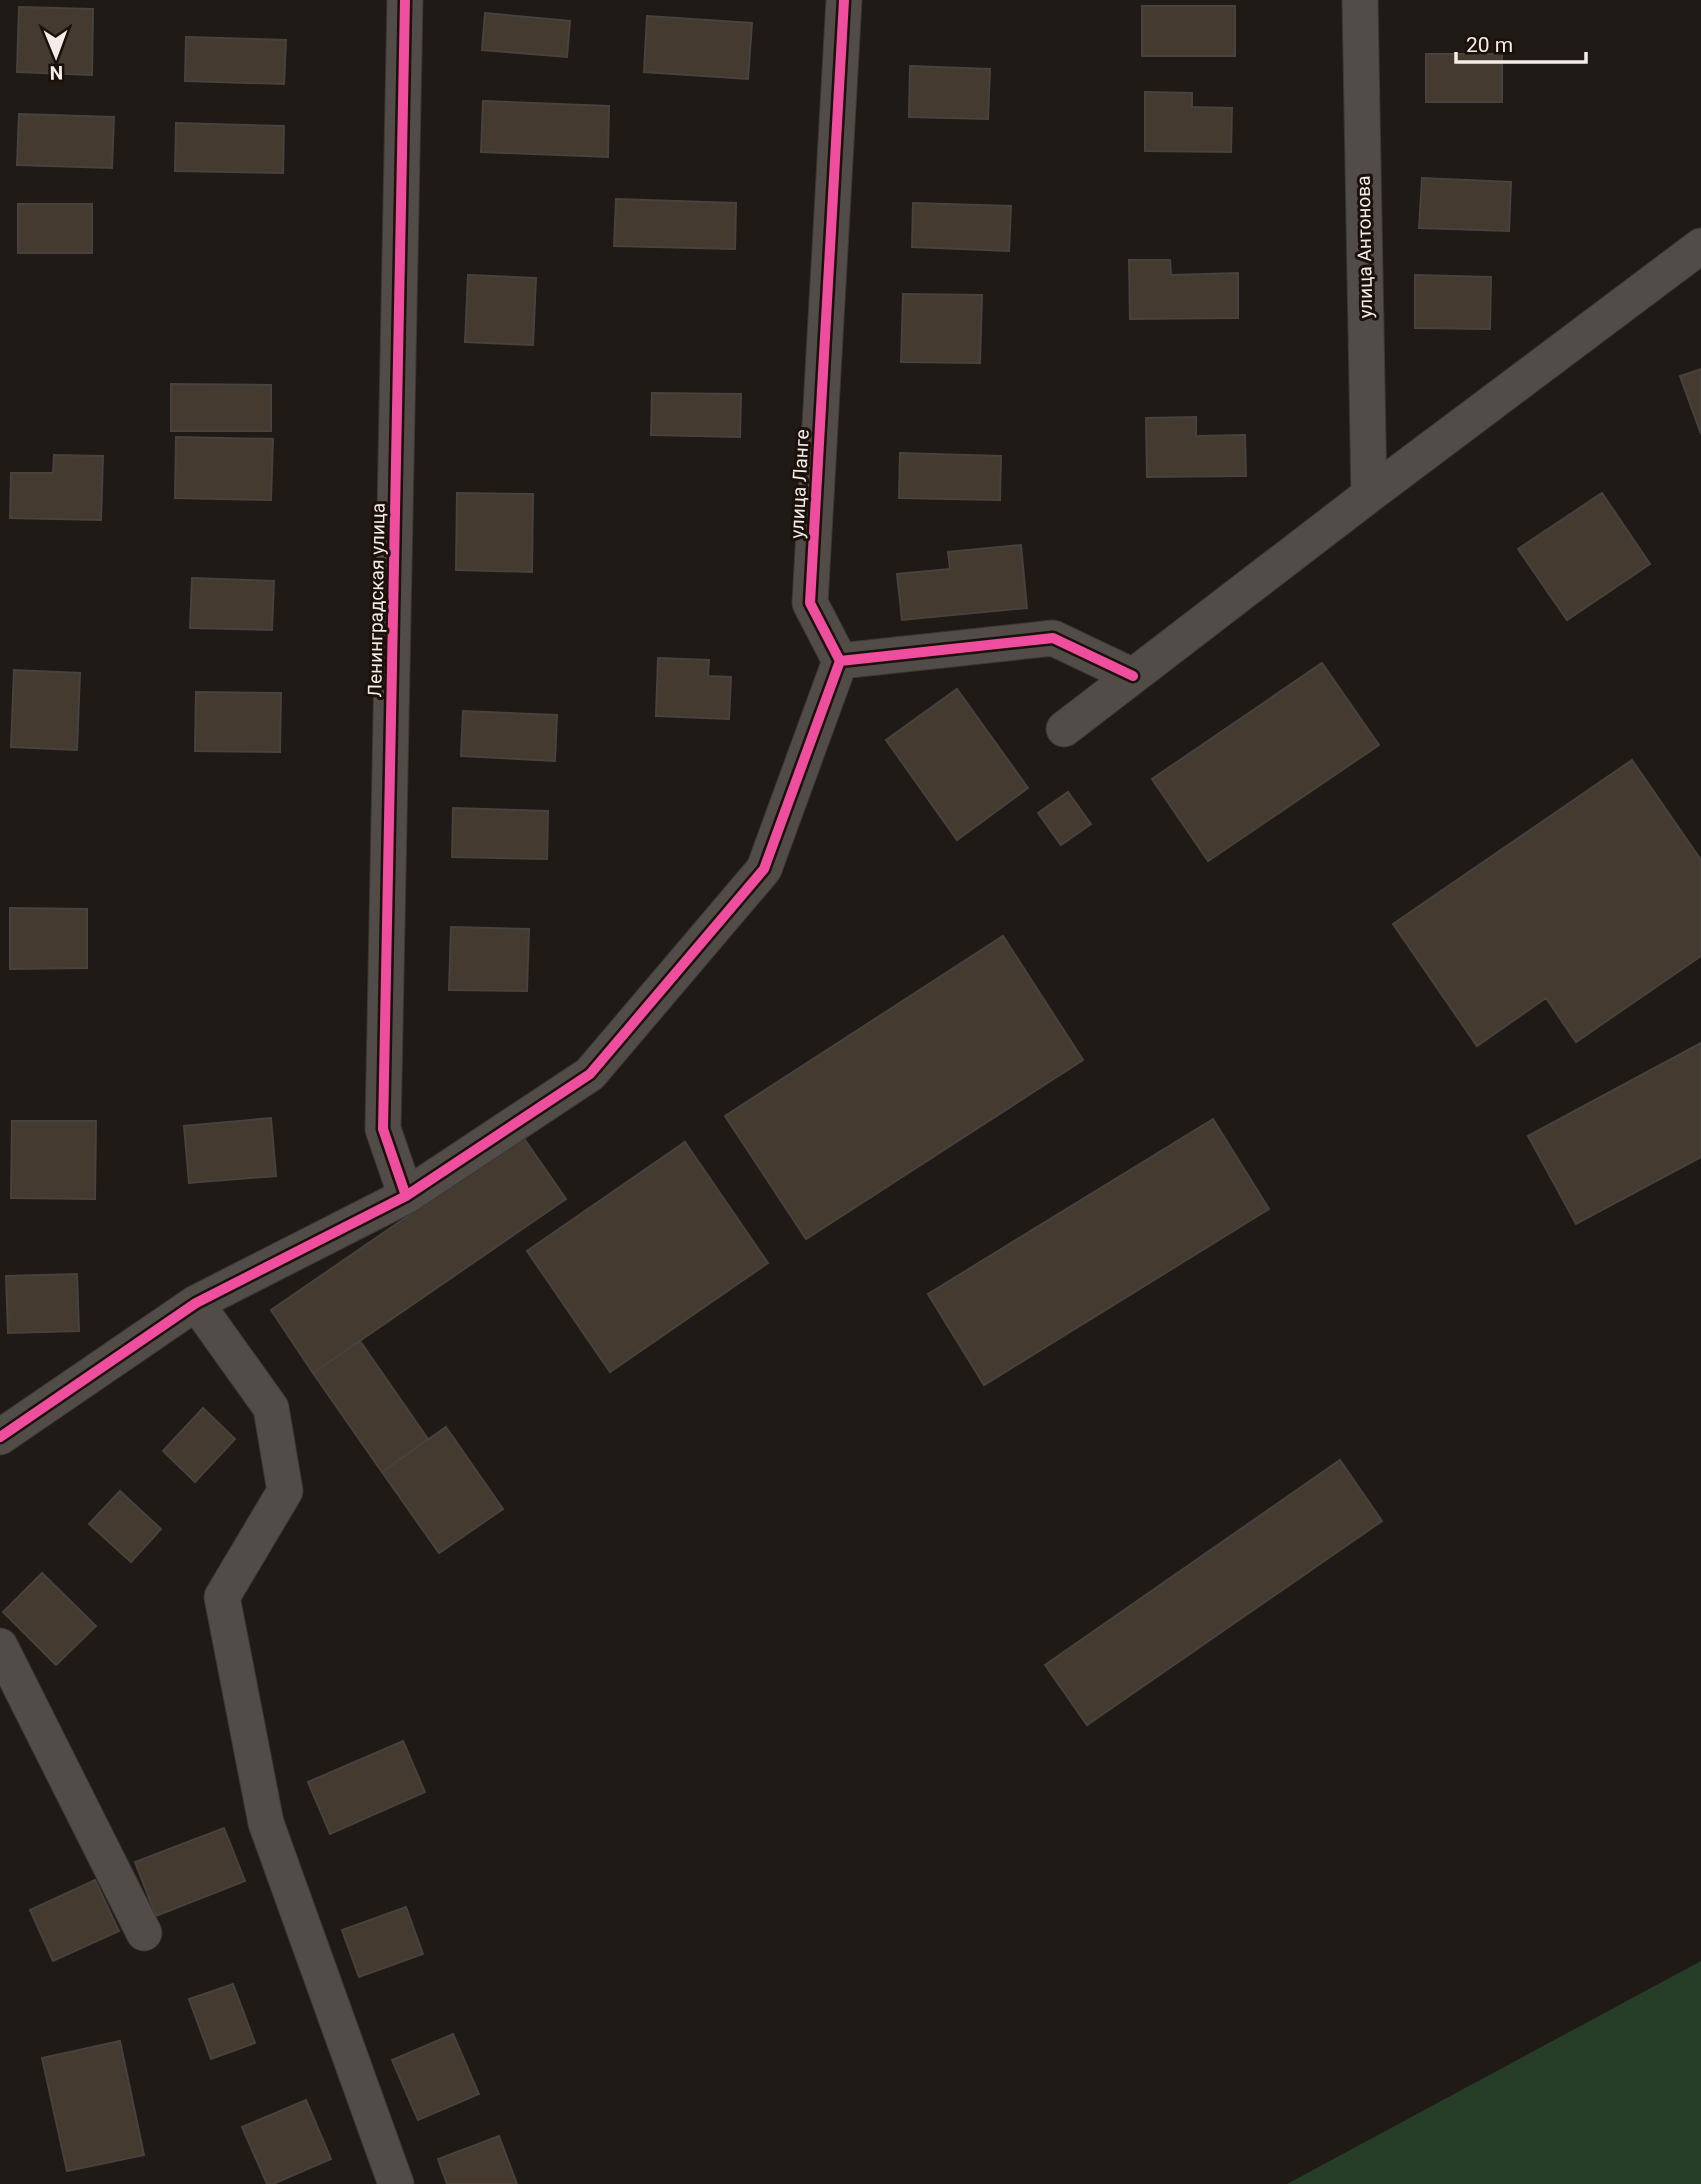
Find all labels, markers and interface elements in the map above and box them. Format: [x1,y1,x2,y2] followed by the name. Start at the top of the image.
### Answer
[21,21,91,91] north arrow
[1456,21,1586,65] scale bar
[1466,33,1513,57] text: 20 m
[49,61,63,84] text: N
[1352,175,1377,319] street label: улица Антонова
[785,429,814,539] street label: улица Ланге
[363,502,390,698] street label: Ленинградская улица

